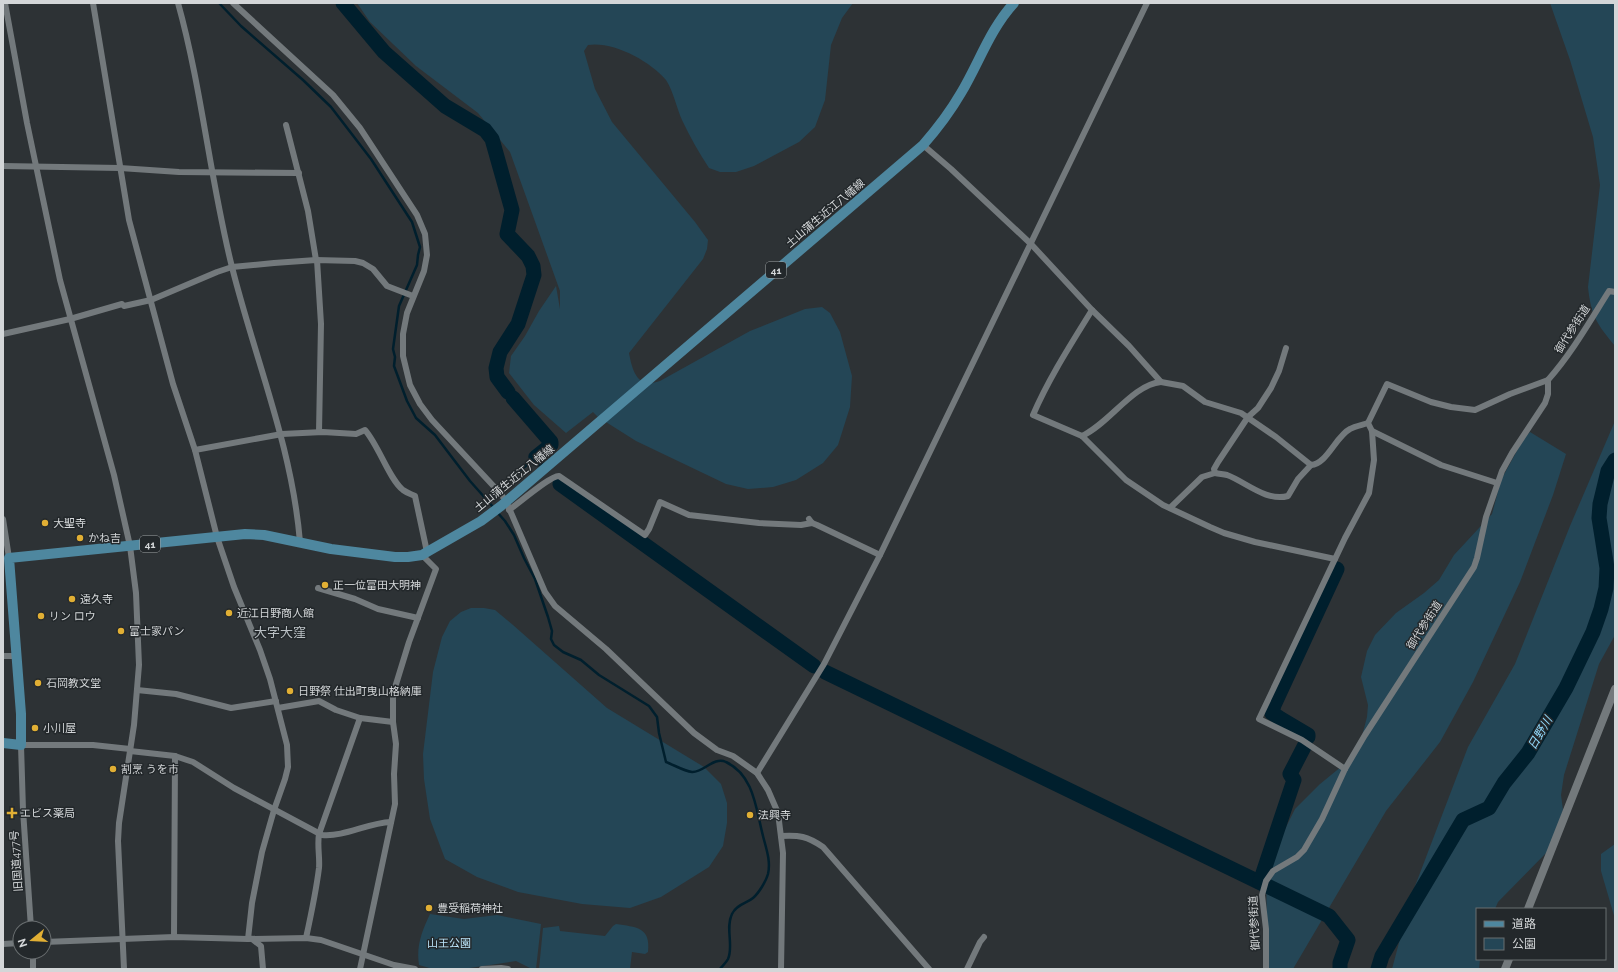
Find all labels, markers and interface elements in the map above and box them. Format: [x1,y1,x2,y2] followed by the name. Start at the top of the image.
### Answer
[783,177,867,250] street label: 土山蒲生近江八幡線
[766,262,786,278] road number: 41
[1551,303,1593,357] street label: 御代参街道
[472,442,557,515] street label: 土山蒲生近江八幡線
[53,517,86,530] place label: 大聖寺
[40,518,50,528] marker: 大聖寺
[88,532,121,545] place label: かね吉
[75,533,85,543] marker: かね吉
[140,536,160,552] road number: 41
[333,579,421,592] place label: 正一位富田大明神
[320,580,330,590] marker: 正一位富田大明神
[80,593,113,606] place label: 遠久寺
[67,594,77,604] marker: 遠久寺
[1403,599,1445,653] street label: 御代参街道
[237,607,314,620] place label: 近江日野商人館
[224,608,234,618] marker: 近江日野商人館
[49,610,96,623] place label: リン ロウ
[36,611,46,621] marker: リン ロウ
[129,625,185,638] place label: 富士家パン
[254,625,306,640] district label: 大字大窪
[116,626,126,636] marker: 富士家パン
[46,677,101,690] place label: 石岡教文堂
[33,678,43,688] marker: 石岡教文堂
[298,685,422,698] place label: 日野祭 仕出町曳山格納庫
[285,686,295,696] marker: 日野祭 仕出町曳山格納庫
[1525,712,1556,752] water label: 日野川
[43,722,76,735] place label: 小川屋
[30,723,40,733] marker: 小川屋
[121,763,179,776] place label: 割烹 うを市
[108,764,118,774] marker: 割烹 うを市
[20,807,75,820] place label: エビス薬局
[7,808,17,818] marker: エビス薬局
[758,809,791,822] place label: 法興寺
[745,810,755,820] marker: 法興寺
[8,830,25,892] street label: 旧国道477号
[1247,895,1262,952] street label: 御代参街道
[437,902,503,915] place label: 豊受稲荷神社
[424,903,434,913] marker: 豊受稲荷神社
[1476,908,1606,960] legend
[1512,917,1536,931] text: 道路
[12,920,52,960] north arrow
[15,937,30,949] text: N
[427,937,471,950] park label: 山王公園
[1512,937,1536,951] text: 公園

